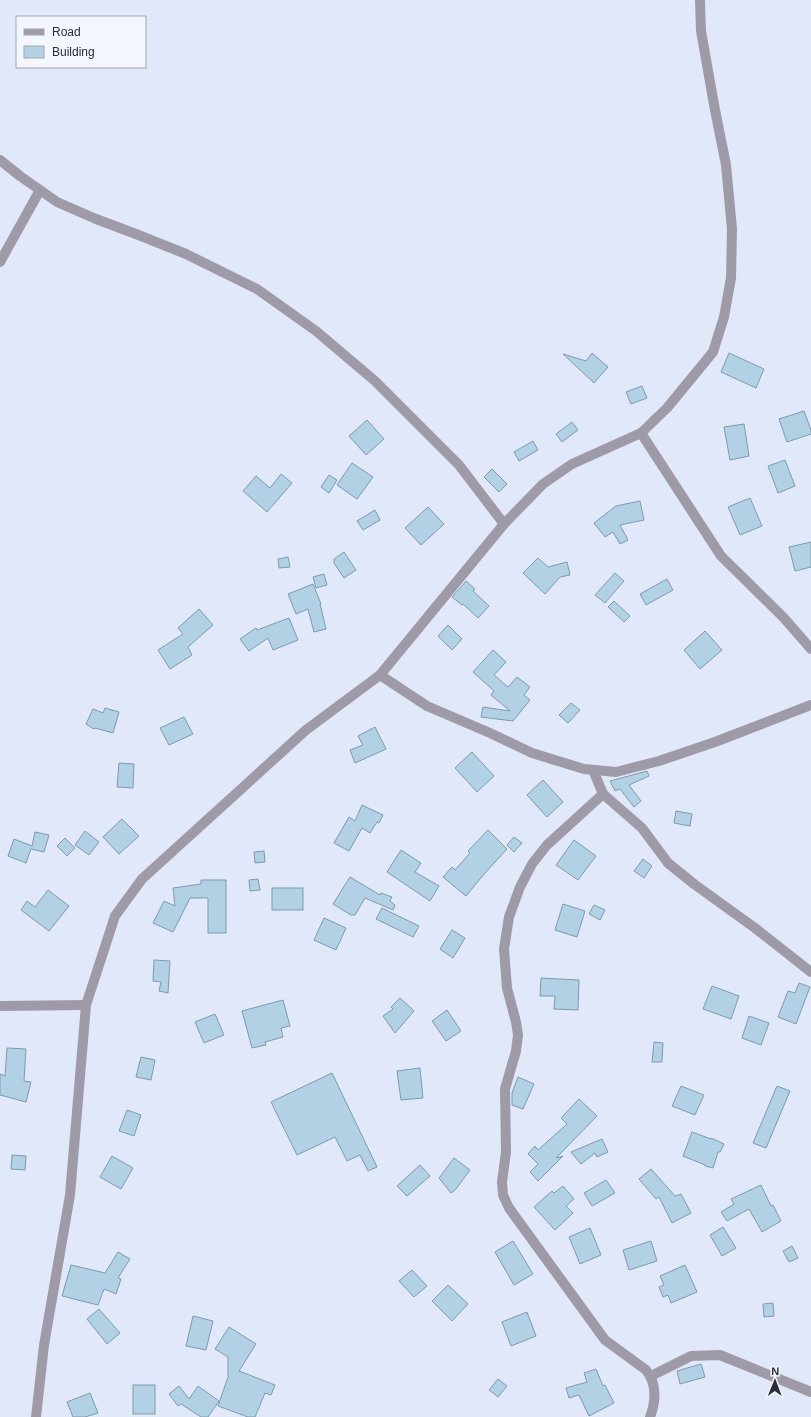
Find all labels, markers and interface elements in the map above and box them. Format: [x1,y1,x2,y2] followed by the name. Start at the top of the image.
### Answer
[16,16,146,68] legend
[52,25,81,39] text: Road
[52,45,95,59] text: Building
[755,1361,795,1401] north arrow
[771,1365,779,1377] text: N

